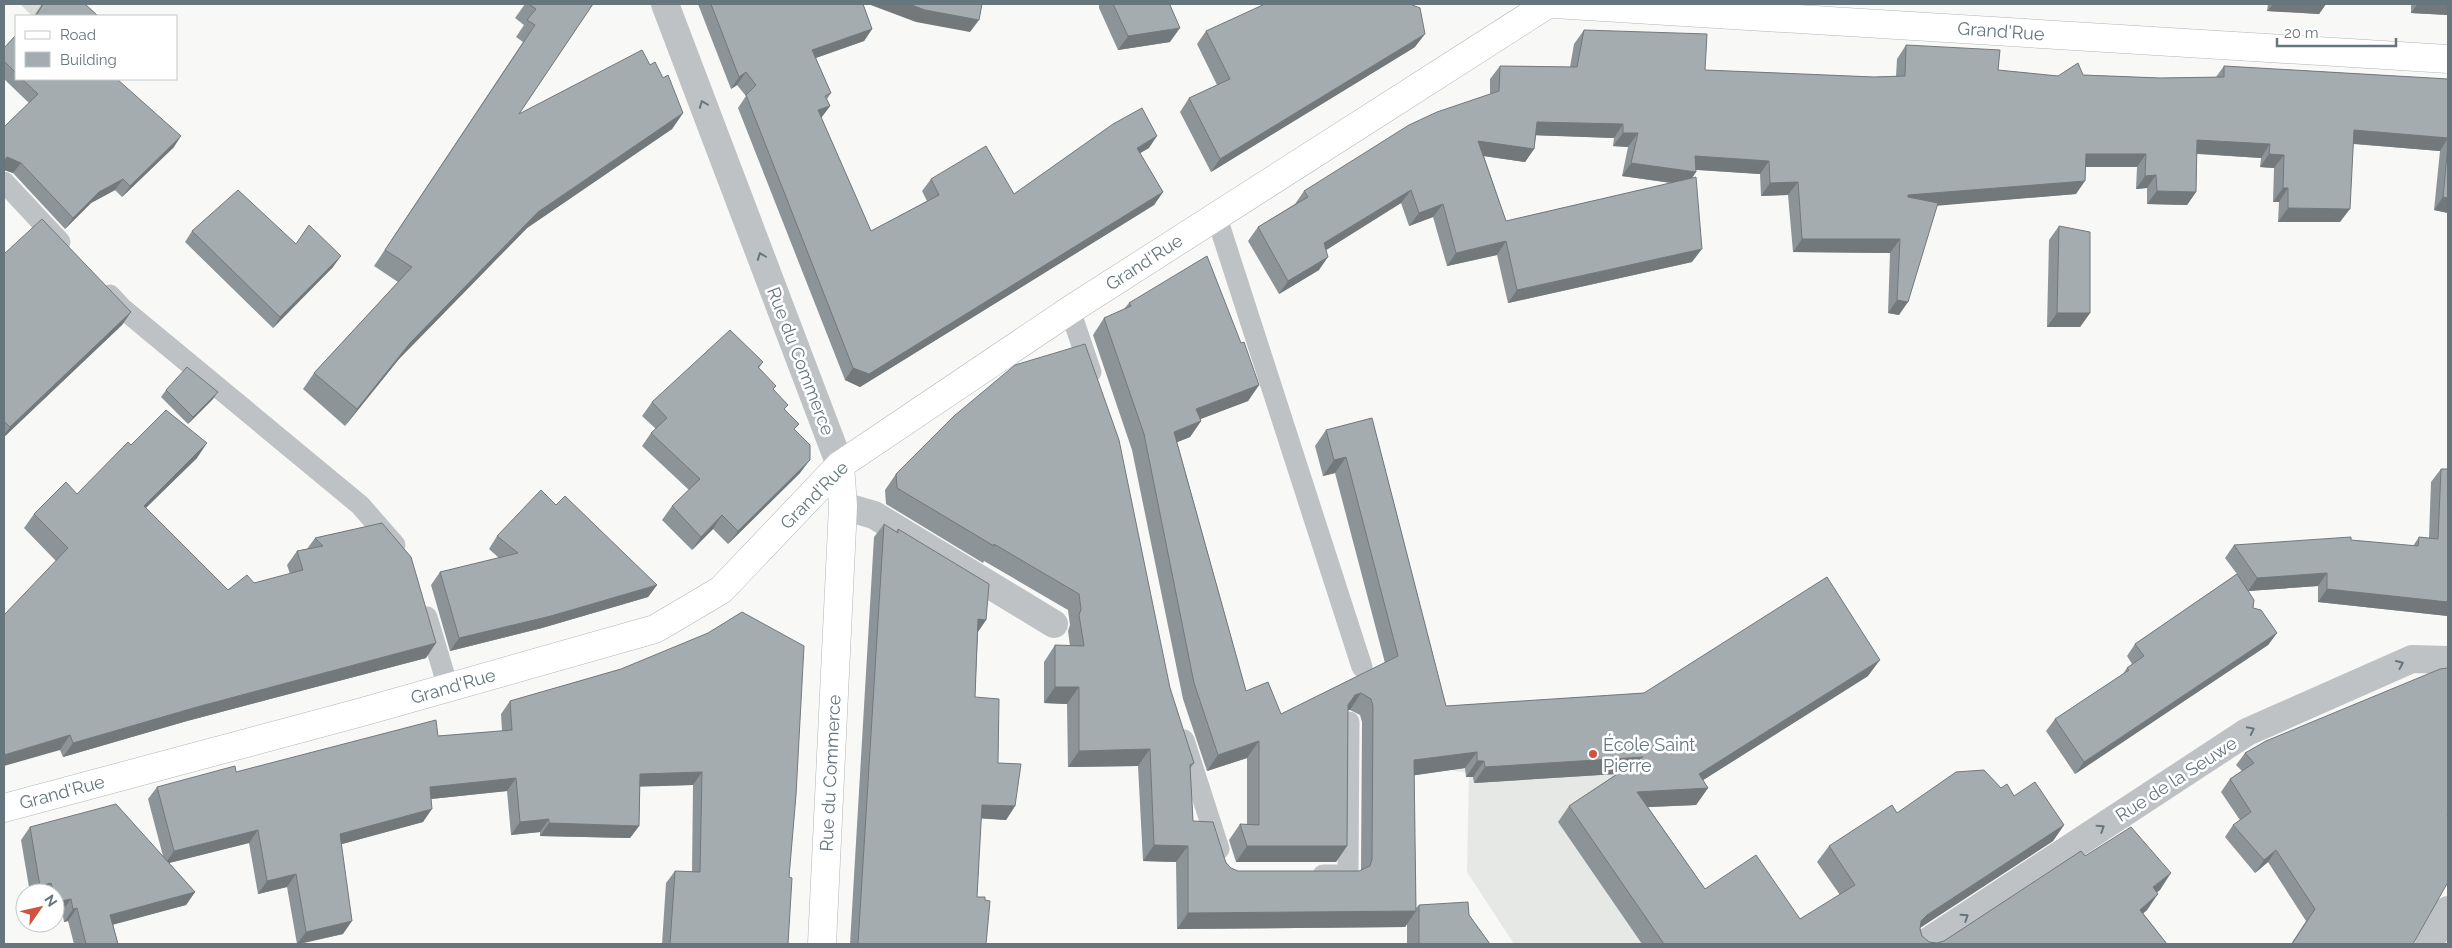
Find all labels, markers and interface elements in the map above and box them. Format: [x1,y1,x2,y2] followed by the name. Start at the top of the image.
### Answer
[15,15,178,80] legend
[2277,15,2396,47] scale bar
[1957,17,2046,45] street label: Grand'Rue
[2284,24,2319,42] text: 20 m
[60,26,96,44] text: Road
[60,51,117,69] text: Building
[699,100,709,108] one-way arrow
[1102,229,1187,295] street label: Grand'Rue
[757,252,767,260] one-way arrow
[763,284,839,438] street label: Rue du Commerce
[776,456,853,533] street label: Grand'Rue
[2395,660,2404,671] one-way arrow
[408,664,498,708] street label: Grand'Rue
[815,694,845,852] street label: Rue du Commerce
[2246,726,2255,736] one-way arrow
[2112,732,2241,826] street label: Rue de la Seuwe
[1603,733,1695,776] place label: École Saint Pierre
[1587,748,1599,760] marker: École Saint Pierre
[17,770,107,813] street label: Grand'Rue
[2095,825,2104,834] one-way arrow
[15,883,65,933] north arrow
[41,892,60,910] text: N
[1959,914,1968,924] one-way arrow

